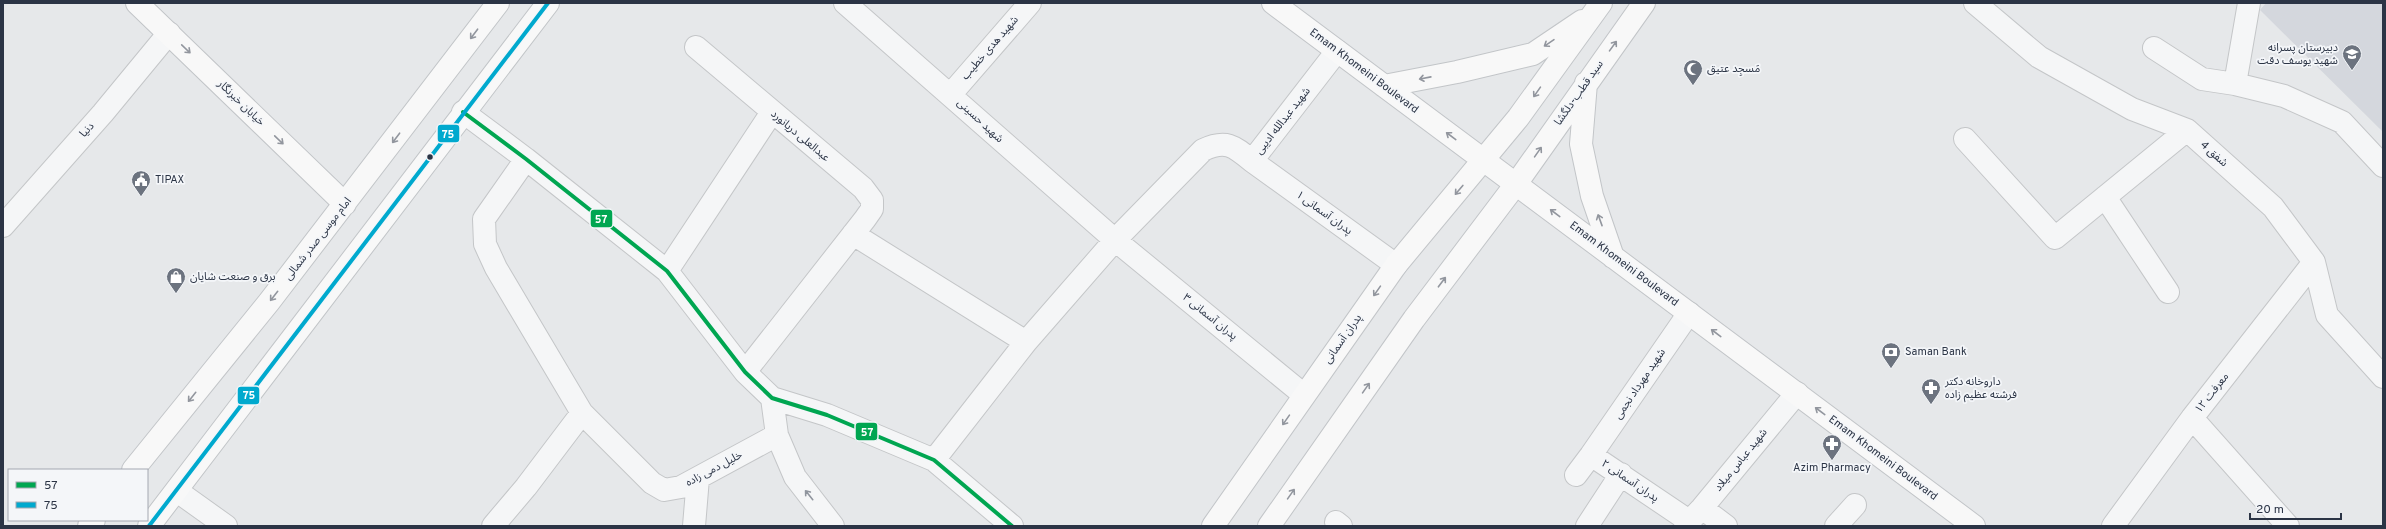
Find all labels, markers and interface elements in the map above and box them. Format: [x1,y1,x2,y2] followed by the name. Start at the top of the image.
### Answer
[958,13,1022,83] street label: شهید هدی خطیب
[1307,25,1421,117] street label: Emam Khomeini Boulevard
[470,29,478,40] one-way arrow
[1544,39,1555,47] one-way arrow
[1609,41,1617,52] one-way arrow
[2257,41,2338,68] place label: دبیرستان پسرانه شهید یوسف دقت
[2341,43,2363,71] school or university icon: دبیرستان پسرانه شهید یوسف دقت
[180,44,190,53] one-way arrow
[1551,57,1607,128] street label: سید قطب-دلگشا
[1682,58,1704,86] mosque icon: مَسجِد عتیق
[1707,62,1760,76] place label: مَسجِد عتیق
[1419,74,1432,82] one-way arrow
[214,76,268,129] street label: خیابان خبرنگار
[1252,84,1314,157] street label: شهید عبدالله ادیبی
[1533,86,1541,97] one-way arrow
[954,96,1006,146] street label: شهید حسینی
[768,107,833,165] street label: عبدالعلی دریانورد
[77,120,97,140] street label: دنیا
[437,124,460,143] line badge: 75
[442,128,455,142] text: 75
[391,132,400,143] one-way arrow
[1446,132,1457,140] one-way arrow
[274,135,284,145] one-way arrow
[2197,138,2231,170] street label: شفق 4
[1534,147,1542,158] one-way arrow
[425,152,435,162] unlabelled marker
[130,169,152,197] public building icon: TIPAX
[155,173,185,187] place label: TIPAX
[1454,184,1463,195] one-way arrow
[1293,188,1355,238] street label: پدران آسمانی ۱
[281,195,355,283] street label: امام موسی صدر شمالی
[590,209,613,228] line badge: 57
[1550,209,1561,218] one-way arrow
[595,213,607,227] text: 57
[1596,214,1604,226] one-way arrow
[1567,218,1681,310] street label: Emam Khomeini Boulevard
[165,266,187,294] shop icon: برق و صنعت شایان
[190,270,276,284] place label: برق و صنعت شایان
[1438,277,1446,288] one-way arrow
[1373,285,1381,296] one-way arrow
[269,291,278,302] one-way arrow
[1180,291,1240,343] street label: پدران آسمانی ۳
[1321,311,1365,367] street label: پدران آسمانی
[1710,329,1721,337] one-way arrow
[1880,341,1902,369] bank icon: Saman Bank
[1905,345,1967,359] place label: Saman Bank
[1611,346,1669,422] street label: شهید مهرداد نجمی
[2192,370,2232,416] street label: معرفت ۱۲
[1944,375,2017,403] place label: داروخانه دکتر فرشته عظیم زاده
[1920,377,1942,405] pharmacy icon: داروخانه دکتر فرشته عظیم زاده
[1362,383,1370,394] one-way arrow
[237,386,260,405] line badge: 75
[243,389,256,403] text: 75
[188,392,196,403] one-way arrow
[1814,406,1825,415] one-way arrow
[1826,412,1940,504] street label: Emam Khomeini Boulevard
[1282,415,1290,426] one-way arrow
[855,422,878,441] line badge: 57
[1711,425,1771,494] street label: شهید عباس میلاد
[861,426,873,440] text: 57
[1821,433,1843,461] pharmacy icon: Azim Pharmacy
[683,448,745,490] street label: خلیل دمی زاده
[1599,457,1661,505] street label: پدران آسمانی ۲
[1793,461,1871,475] place label: Azim Pharmacy
[8,469,148,521] legend
[44,478,58,494] text: 57
[1287,489,1295,500] one-way arrow
[805,490,813,501] one-way arrow
[2250,495,2341,521] scale bar
[44,498,58,514] text: 75
[2256,502,2284,518] text: 20 m

